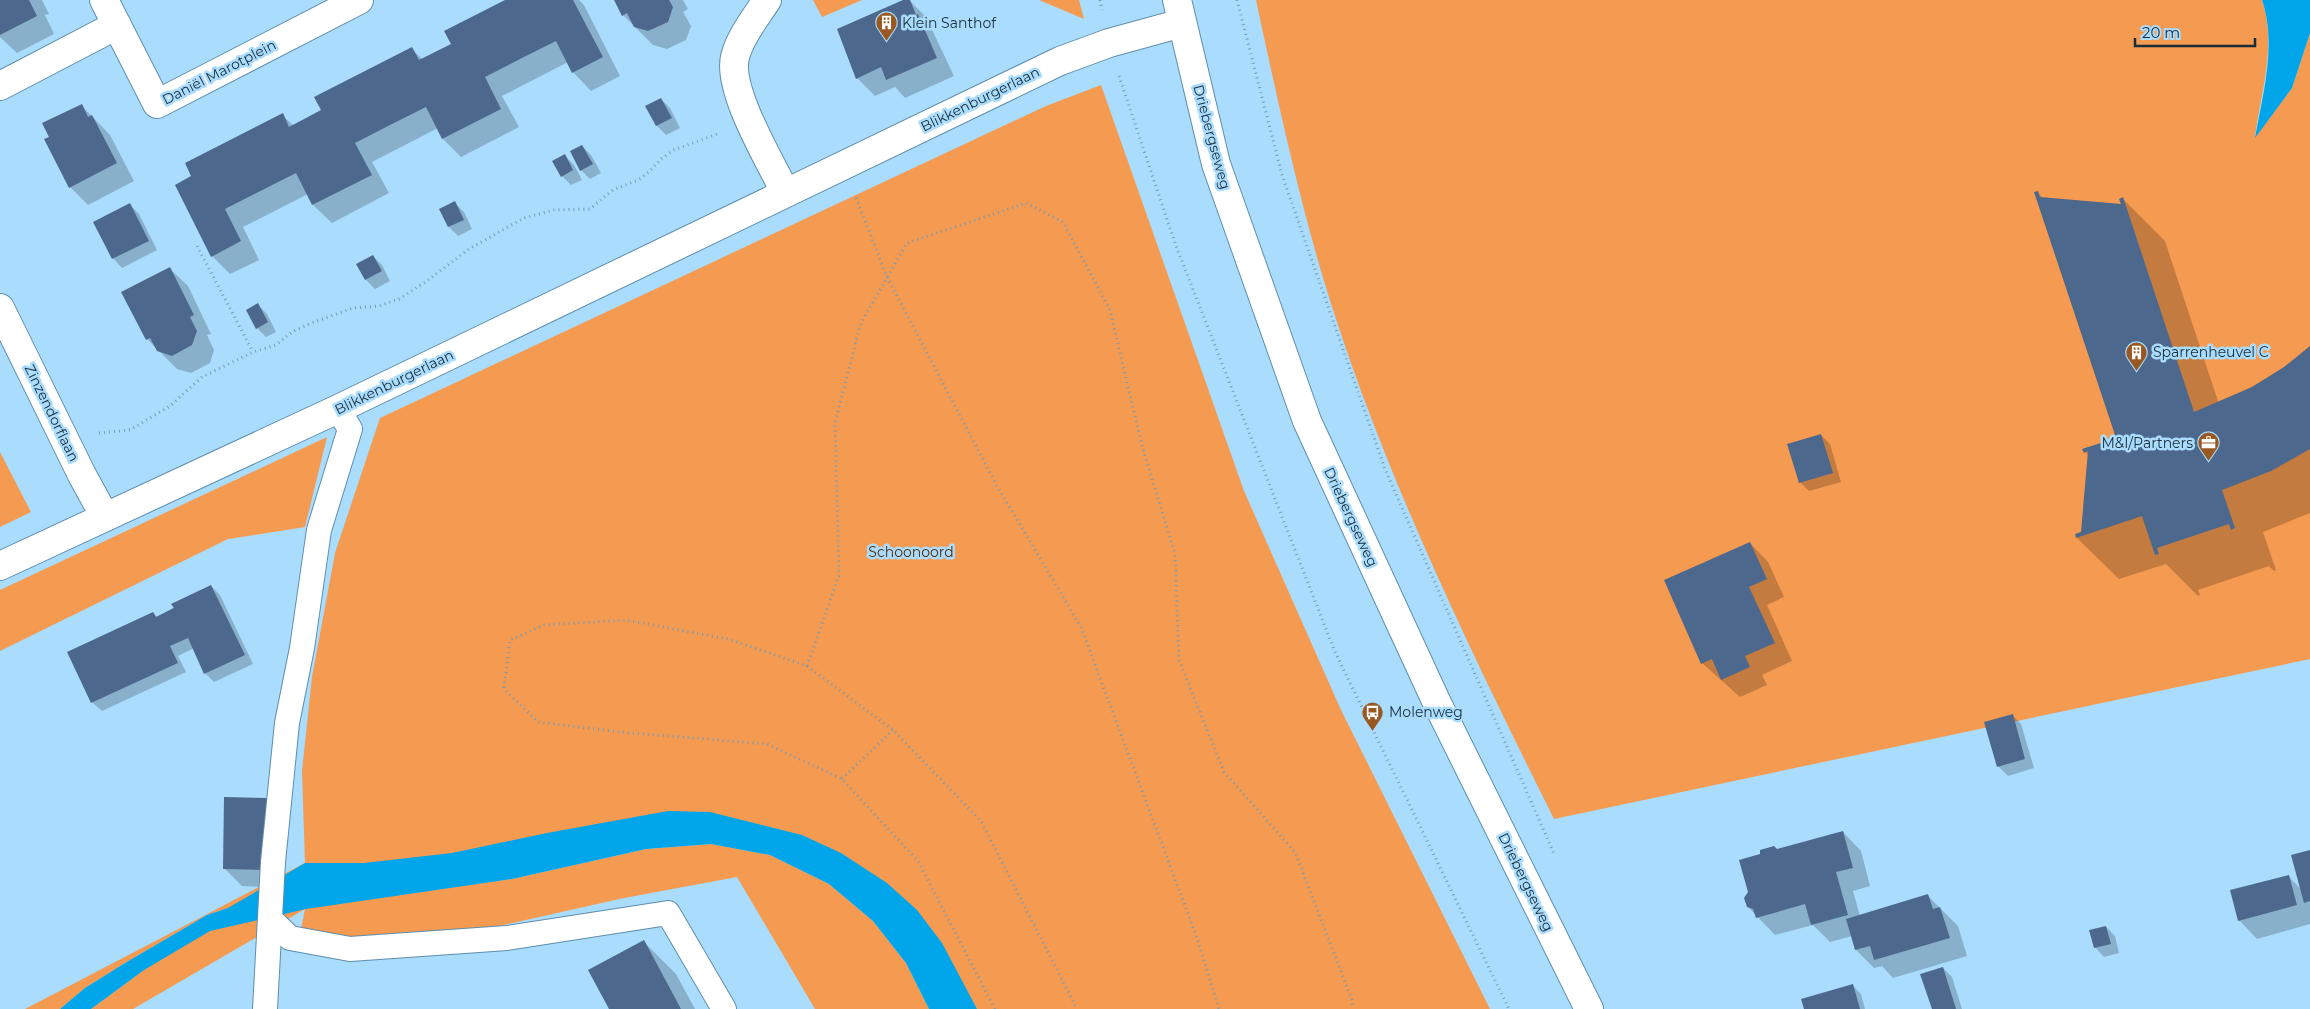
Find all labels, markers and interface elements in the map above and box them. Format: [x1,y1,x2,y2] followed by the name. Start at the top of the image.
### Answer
[874,11,898,42] building icon: Klein Santhof
[902,14,997,32] place label: Klein Santhof
[2135,15,2255,47] scale bar
[2142,23,2180,42] text: 20 m
[159,36,279,108] street label: Daniël Marotplein
[918,62,1042,136] street label: Blikkenburgerlaan
[1189,83,1235,191] street label: Driebergseweg
[2125,340,2149,371] building icon: Sparrenheuvel C
[2153,343,2269,361] place label: Sparrenheuvel C
[332,345,456,419] street label: Blikkenburgerlaan
[21,361,83,465] street label: Zinzendorflaan
[2197,431,2221,462] office icon: M&I/Partners
[2101,434,2193,452] place label: M&I/Partners
[1320,464,1382,570] street label: Driebergseweg
[868,543,954,561] park label: Schoonoord
[1361,700,1385,731] bus stop icon: Molenweg
[1389,703,1463,721] place label: Molenweg
[1494,830,1558,934] street label: Driebergseweg

